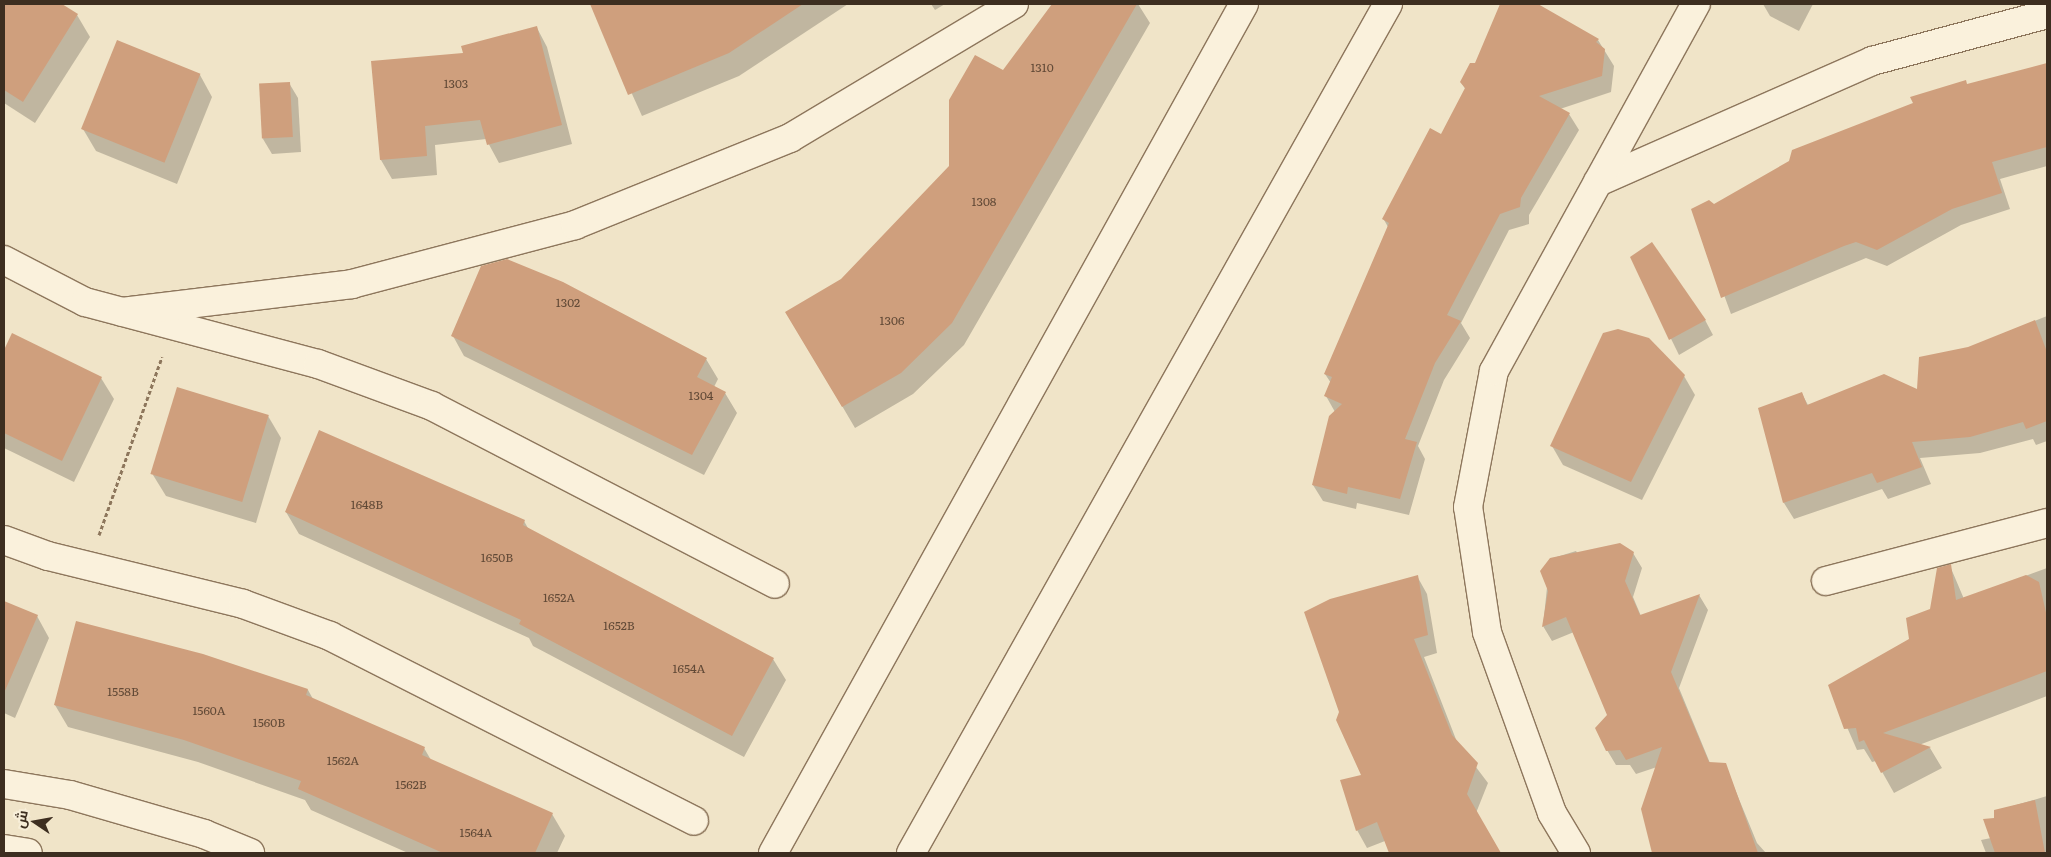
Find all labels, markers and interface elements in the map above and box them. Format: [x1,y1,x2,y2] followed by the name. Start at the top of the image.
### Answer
[1030,61,1054,75] house number: 1310
[444,77,468,91] house number: 1303
[972,195,996,209] house number: 1308
[556,296,580,310] house number: 1302
[880,314,904,328] house number: 1306
[689,389,713,403] house number: 1304
[351,498,383,512] house number: 1648B
[481,551,513,565] house number: 1650B
[543,591,575,605] house number: 1652A
[603,619,635,633] house number: 1652B
[673,662,705,676] house number: 1654A
[107,685,139,699] house number: 1558B
[192,704,226,718] house number: 1560A
[253,716,285,730] house number: 1560B
[327,754,359,768] house number: 1562A
[395,778,427,792] house number: 1562B
[10,797,60,847] north arrow
[9,808,32,830] text: ش
[460,826,492,840] house number: 1564A

